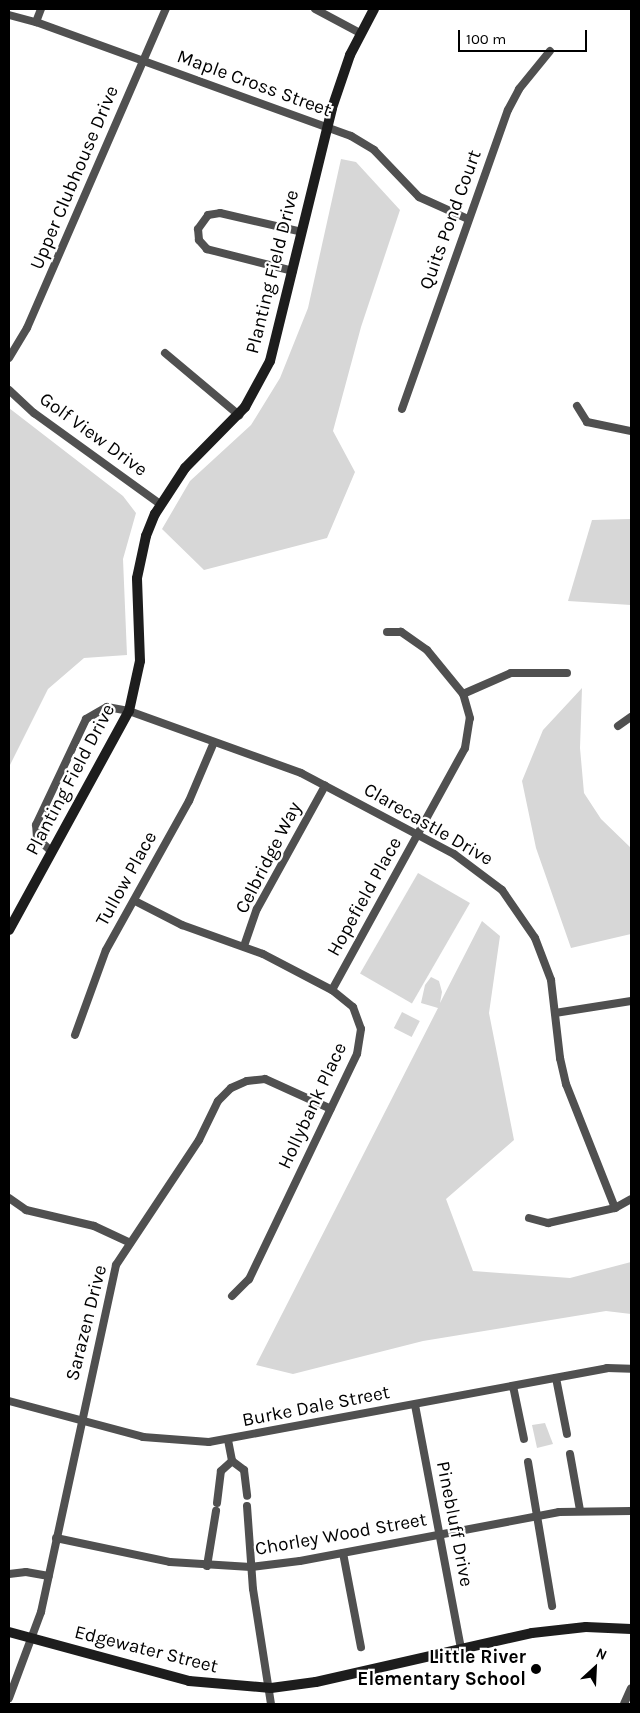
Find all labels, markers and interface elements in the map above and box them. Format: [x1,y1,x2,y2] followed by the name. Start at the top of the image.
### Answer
[460,20,589,52] scale bar
[466,30,506,48] text: 100 m
[174,45,334,123] street label: Maple Cross Street
[26,83,124,273] street label: Upper Clubhouse Drive
[415,147,487,293] street label: Quits Pond Court
[242,188,304,356] street label: Planting Field Drive
[35,388,151,482] street label: Golf View Drive
[21,700,121,860] street label: Planting Field Drive
[359,779,497,871] street label: Clarecastle Drive
[231,798,307,918] street label: Celbridge Way
[92,828,162,930] street label: Tullow Place
[323,833,407,961] street label: Hopefield Place
[274,1039,352,1173] street label: Hollybank Place
[62,1263,112,1383] street label: Sarazen Drive
[240,1382,392,1432] street label: Burke Dale Street
[431,1459,477,1589] street label: Pinebluff Drive
[253,1509,429,1561] street label: Chorley Wood Street
[72,1621,220,1679] street label: Edgewater Street
[570,1643,620,1693] north arrow
[593,1644,610,1664] text: N
[357,1647,526,1691] place label: Little River Elementary School
[530,1663,542,1675] marker: Little River Elementary School

